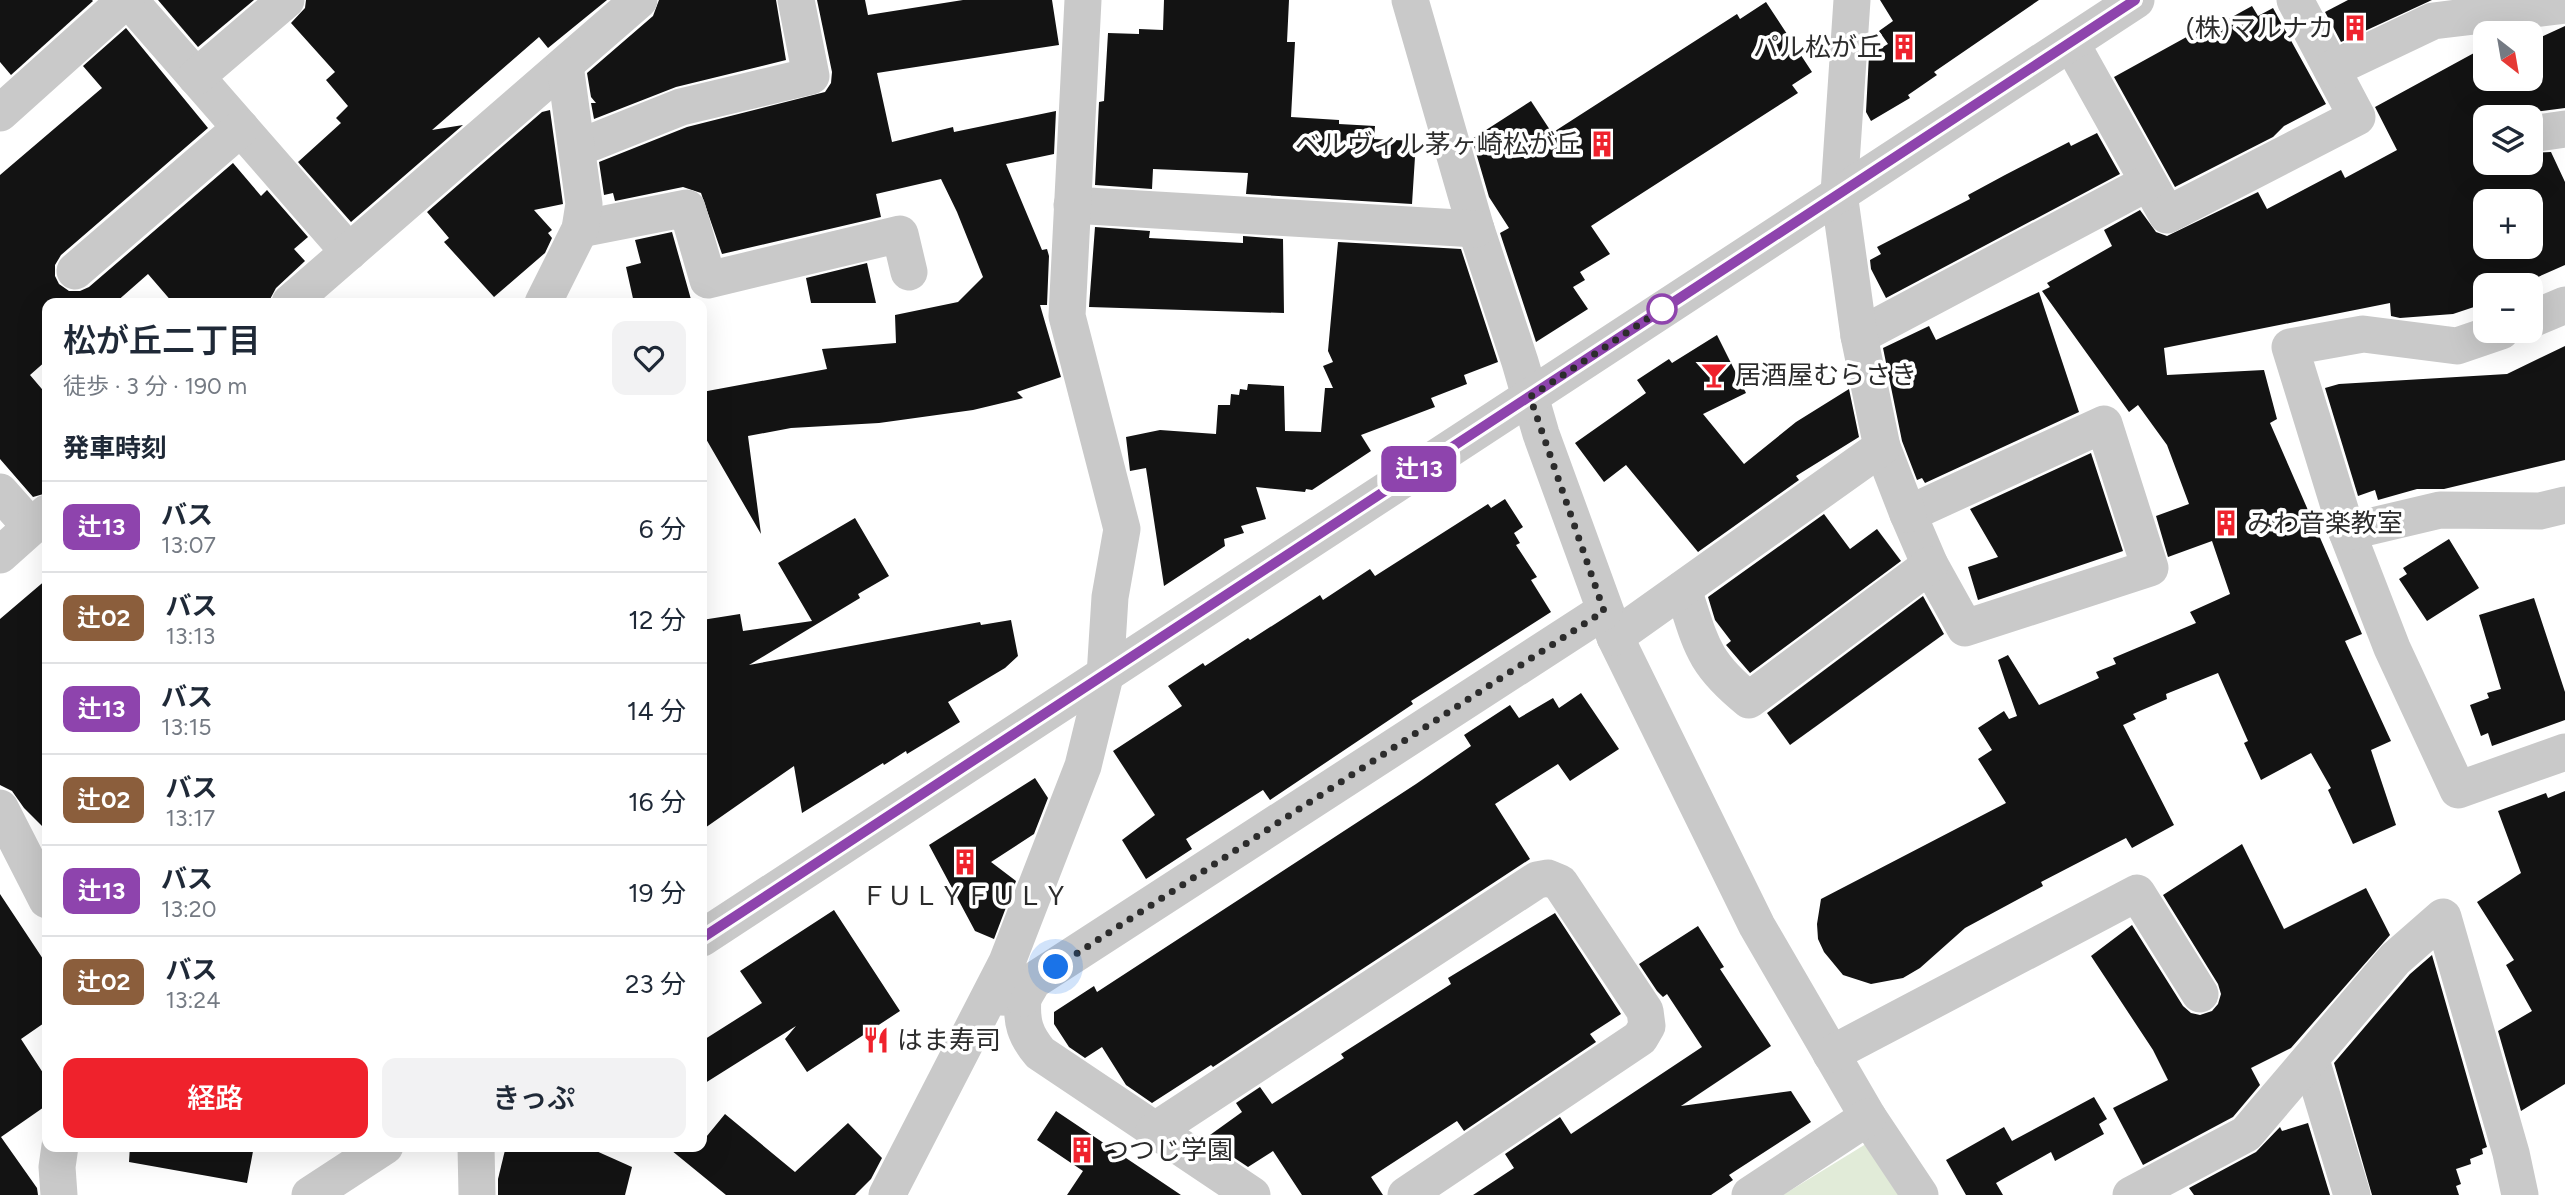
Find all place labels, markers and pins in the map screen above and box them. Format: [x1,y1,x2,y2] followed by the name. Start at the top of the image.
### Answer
[2186,12,2334,44] place label: (株)マルナカ
[2340,13,2370,43] building icon: (株)マルナカ
[1753,31,1883,63] place label: パル松が丘
[1889,32,1919,62] building icon: パル松が丘
[1295,128,1581,160] place label: ベルヴィル茅ヶ崎松が丘
[1587,129,1617,159] building icon: ベルヴィル茅ヶ崎松が丘
[1647,294,1677,324] unlabelled marker
[1735,359,1917,391] place label: 居酒屋むらさき
[1699,360,1729,390] bar icon: 居酒屋むらさき
[2247,507,2403,539] place label: みわ音楽教室
[2211,508,2241,538] building icon: みわ音楽教室
[950,847,980,877] building icon: ＦＵＬＹＦＵＬＹ
[861,880,1069,912] place label: ＦＵＬＹＦＵＬＹ
[897,1024,1001,1056] place label: はま寿司
[861,1025,891,1055] restaurant icon: はま寿司
[1103,1134,1233,1166] place label: つつじ学園
[1067,1135,1097,1165] building icon: つつじ学園

